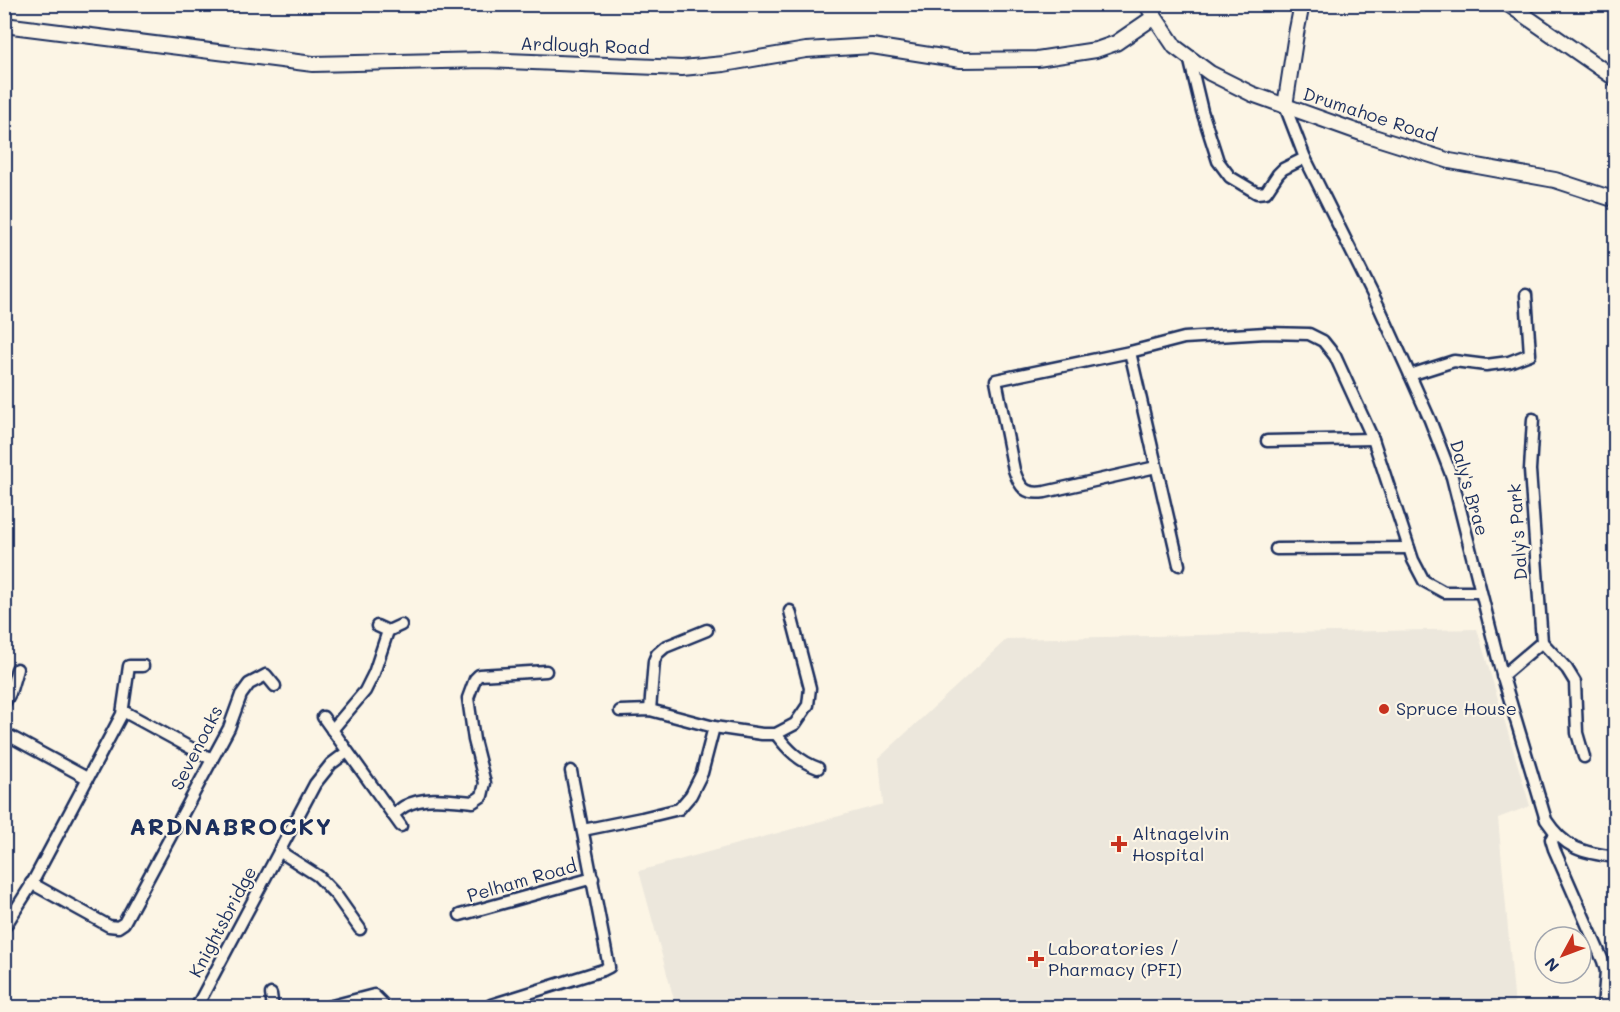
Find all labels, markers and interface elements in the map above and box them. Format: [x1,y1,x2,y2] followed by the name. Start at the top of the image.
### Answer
[520,31,650,59] street label: Ardlough Road
[1300,81,1440,147] street label: Drumahoe Road
[1445,437,1495,538] street label: Daly's Brae
[1502,483,1532,581] street label: Daly's Park
[1396,696,1517,720] place label: Spruce House
[165,701,228,794] street label: Sevenoaks
[1377,702,1391,716] marker: Spruce House
[129,810,333,841] district label: ARDNABROCKY
[1132,821,1229,866] place label: Altnagelvin Hospital
[1110,835,1128,853] marker: Altnagelvin Hospital
[464,853,579,907] street label: Pelham Road
[183,862,262,981] street label: Knightsbridge
[1533,925,1593,985] north arrow
[1048,936,1182,981] place label: Laboratories / Pharmacy (PFI)
[1029,952,1043,966] marker: Laboratories / Pharmacy (PFI)
[1539,954,1563,977] text: N

